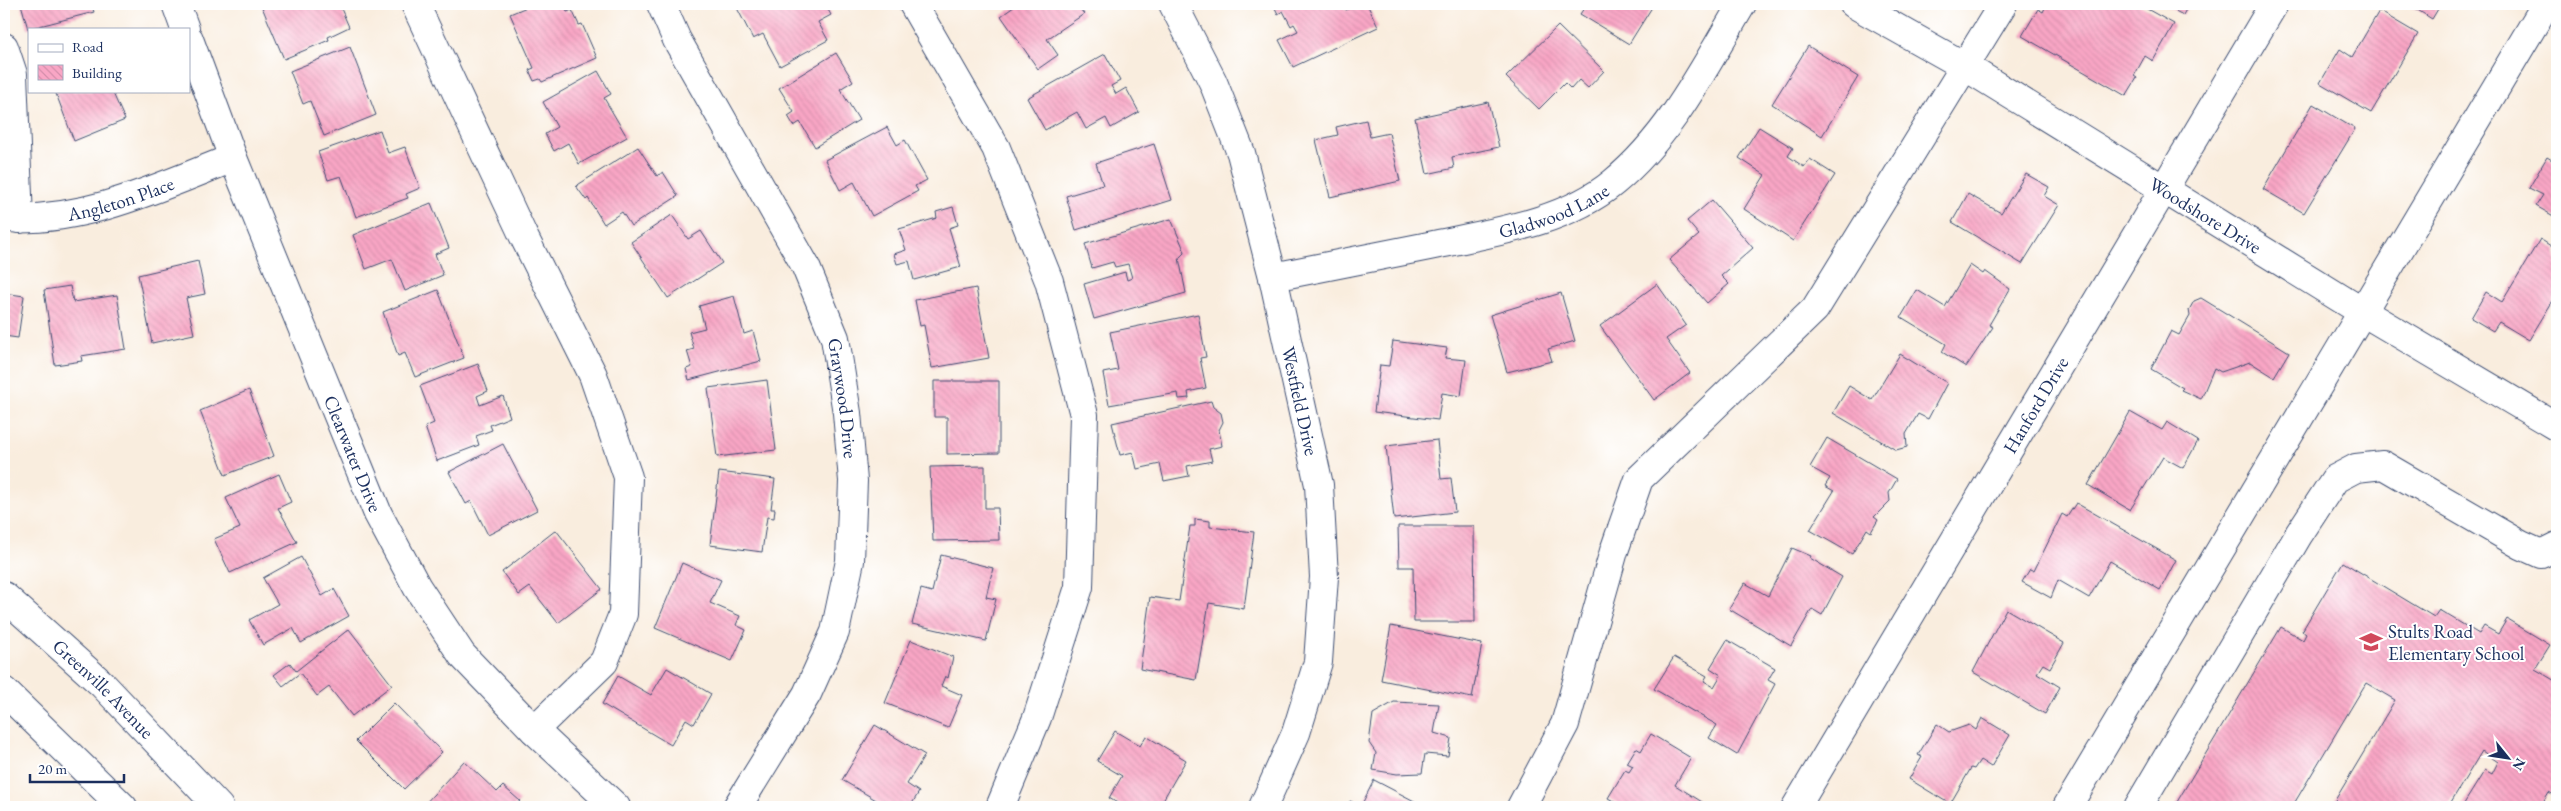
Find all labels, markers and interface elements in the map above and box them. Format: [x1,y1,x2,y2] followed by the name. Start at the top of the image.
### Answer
[28,28,190,92] legend
[72,37,104,56] text: Road
[72,63,122,82] text: Building
[64,171,178,227] street label: Angleton Place
[2144,171,2266,260] street label: Woodshore Drive
[1496,178,1614,244] street label: Gladwood Lane
[822,336,863,460] street label: Graywood Drive
[1276,344,1324,458] street label: Westfield Drive
[1997,352,2074,458] street label: Hanford Drive
[318,392,388,516] street label: Clearwater Drive
[2388,619,2525,666] place label: Stults Road Elementary School
[2358,629,2384,655] school or university icon: Stults Road Elementary School
[47,634,159,744] street label: Greenville Avenue
[2484,734,2534,784] north arrow
[30,751,124,783] scale bar
[2508,755,2530,774] text: N
[38,759,67,778] text: 20 m

